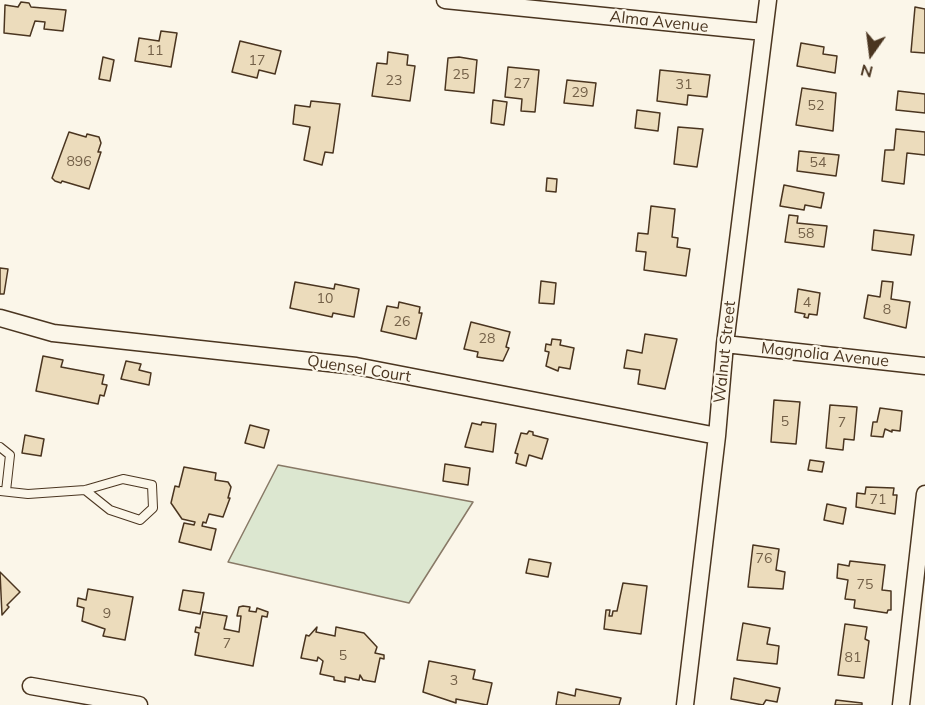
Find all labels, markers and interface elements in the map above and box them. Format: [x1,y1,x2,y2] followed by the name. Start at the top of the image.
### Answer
[609,7,709,37] street label: Alma Avenue
[841,24,901,84] north arrow
[147,43,163,59] house number: 11
[249,53,265,69] house number: 17
[858,60,875,83] text: N
[453,67,469,83] house number: 25
[386,73,402,89] house number: 23
[514,76,530,92] house number: 27
[676,77,692,93] house number: 31
[572,85,588,101] house number: 29
[808,98,824,114] house number: 52
[66,154,92,170] house number: 896
[810,155,826,171] house number: 54
[798,226,814,242] house number: 58
[317,291,333,307] house number: 10
[803,295,811,311] house number: 4
[710,300,740,404] street label: Walnut Street
[883,302,891,318] house number: 8
[394,314,410,330] house number: 26
[479,331,495,347] house number: 28
[760,339,890,371] street label: Magnolia Avenue
[306,351,412,387] street label: Quensel Court
[781,414,789,430] house number: 5
[838,415,846,431] house number: 7
[870,492,886,508] house number: 71
[756,551,772,567] house number: 76
[857,577,873,593] house number: 75
[103,606,111,622] house number: 9
[223,636,231,652] house number: 7
[339,648,347,664] house number: 5
[845,650,861,666] house number: 81
[450,673,458,689] house number: 3

